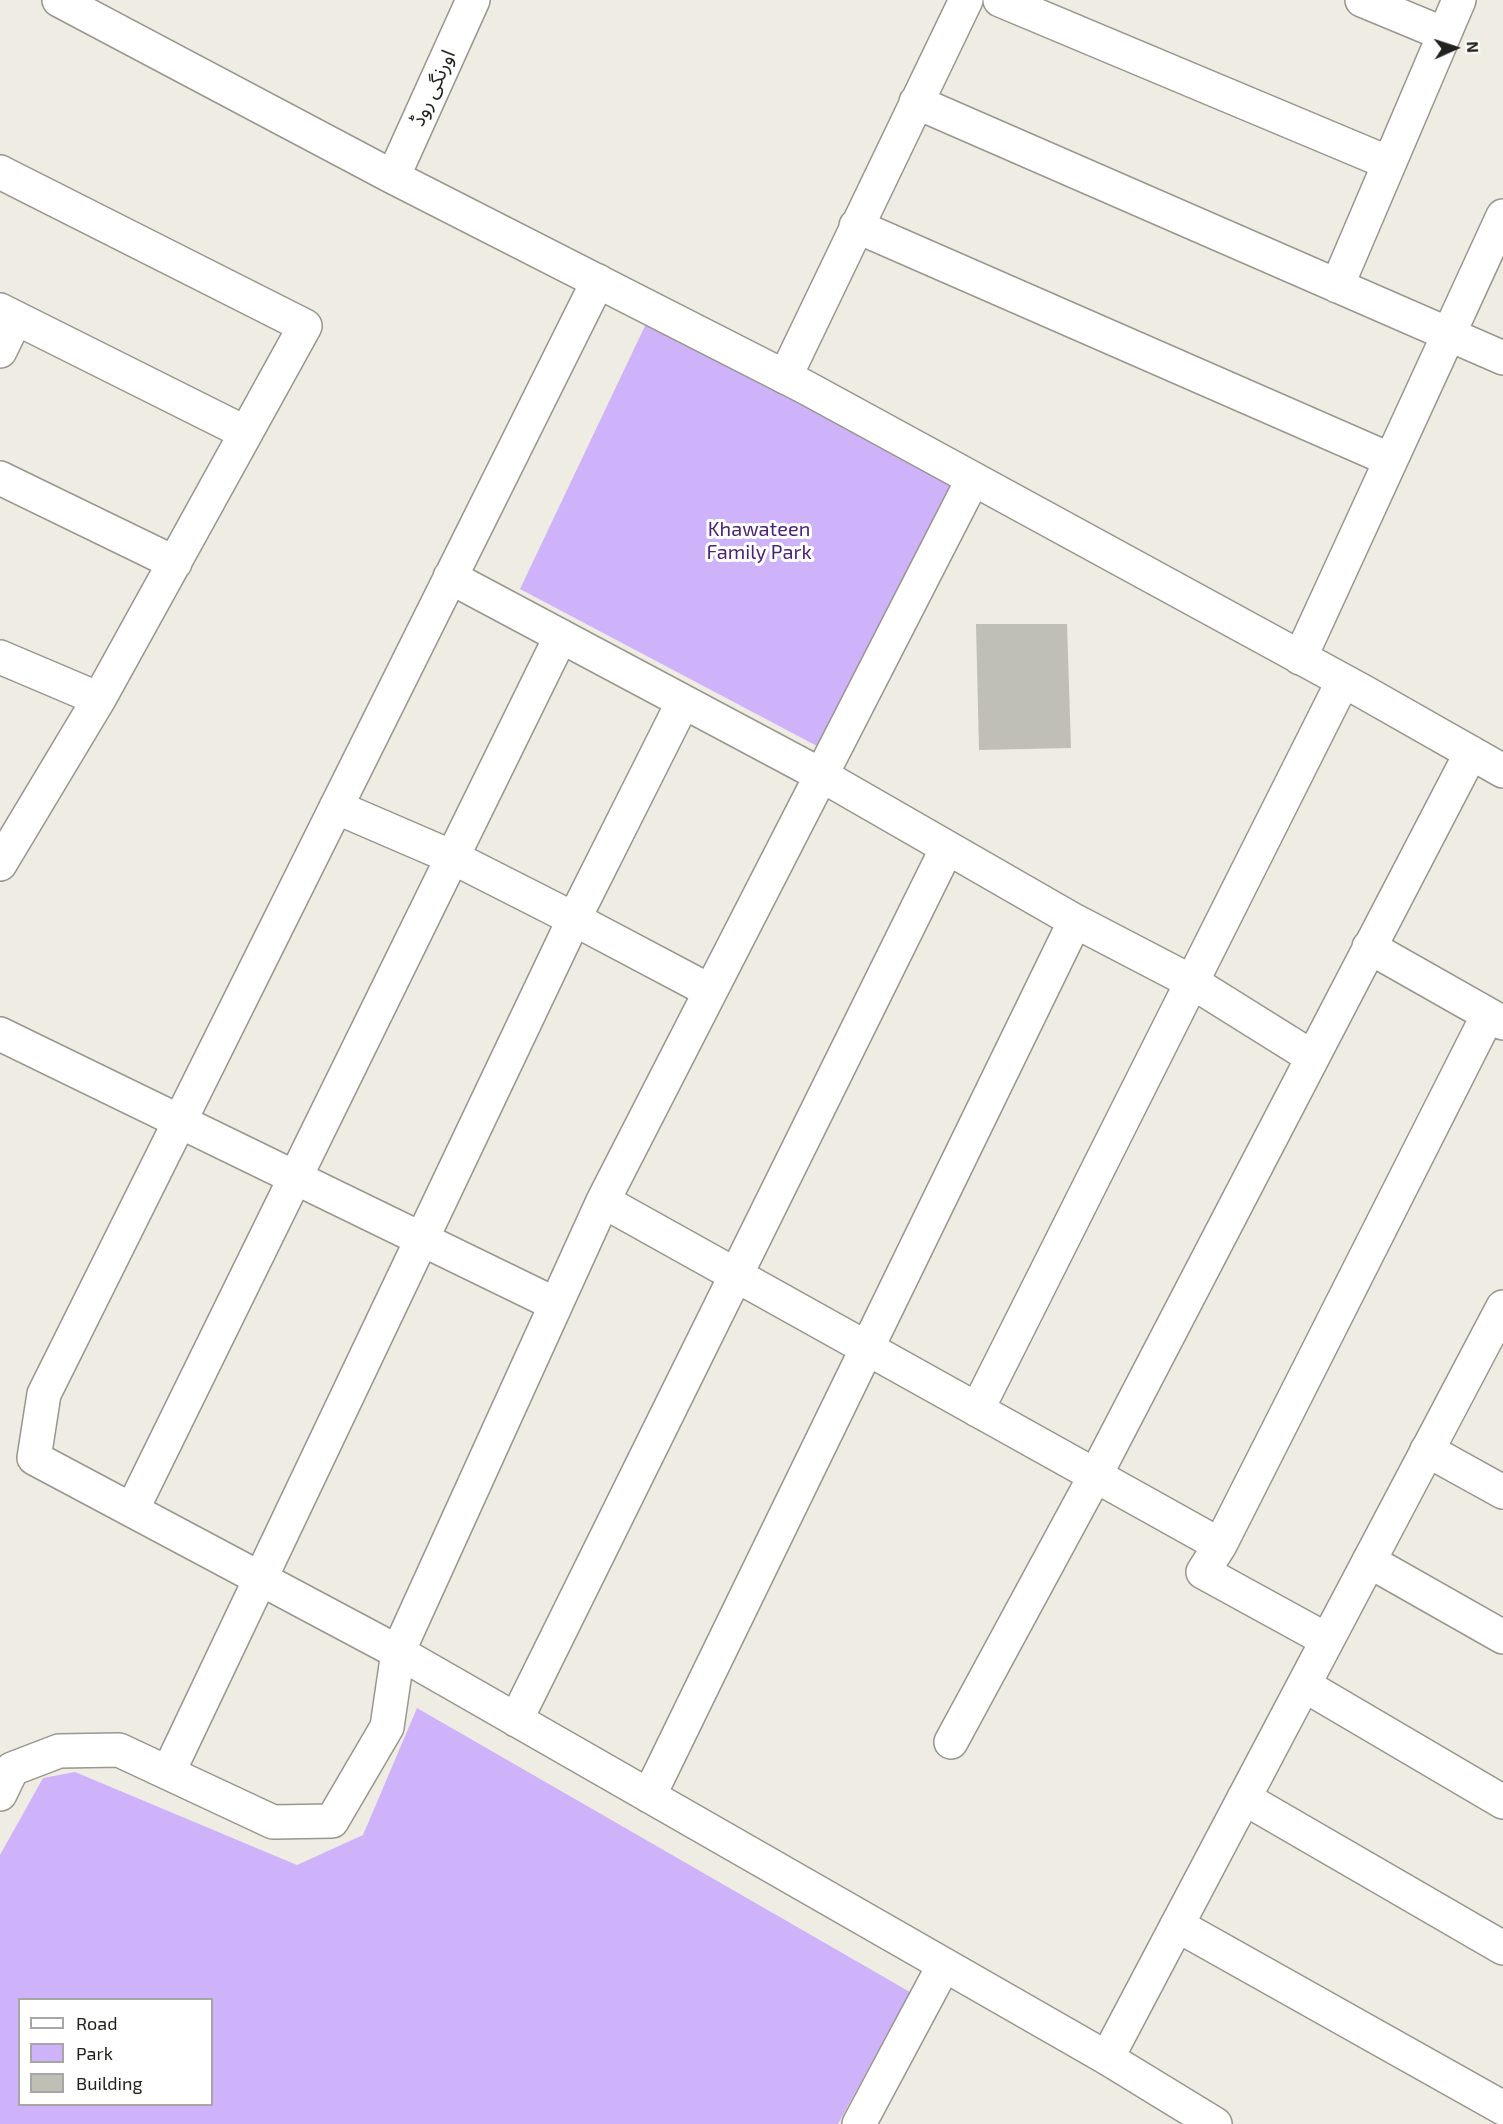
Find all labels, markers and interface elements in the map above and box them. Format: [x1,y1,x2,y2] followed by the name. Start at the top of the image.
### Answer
[1425,18,1485,78] north arrow
[1464,41,1483,53] text: N
[406,46,460,130] street label: اورنگی روڈ
[706,517,812,564] park label: Khawateen Family Park
[18,1998,213,2106] legend
[76,2012,117,2034] text: Road
[76,2042,113,2064] text: Park
[76,2072,143,2094] text: Building

